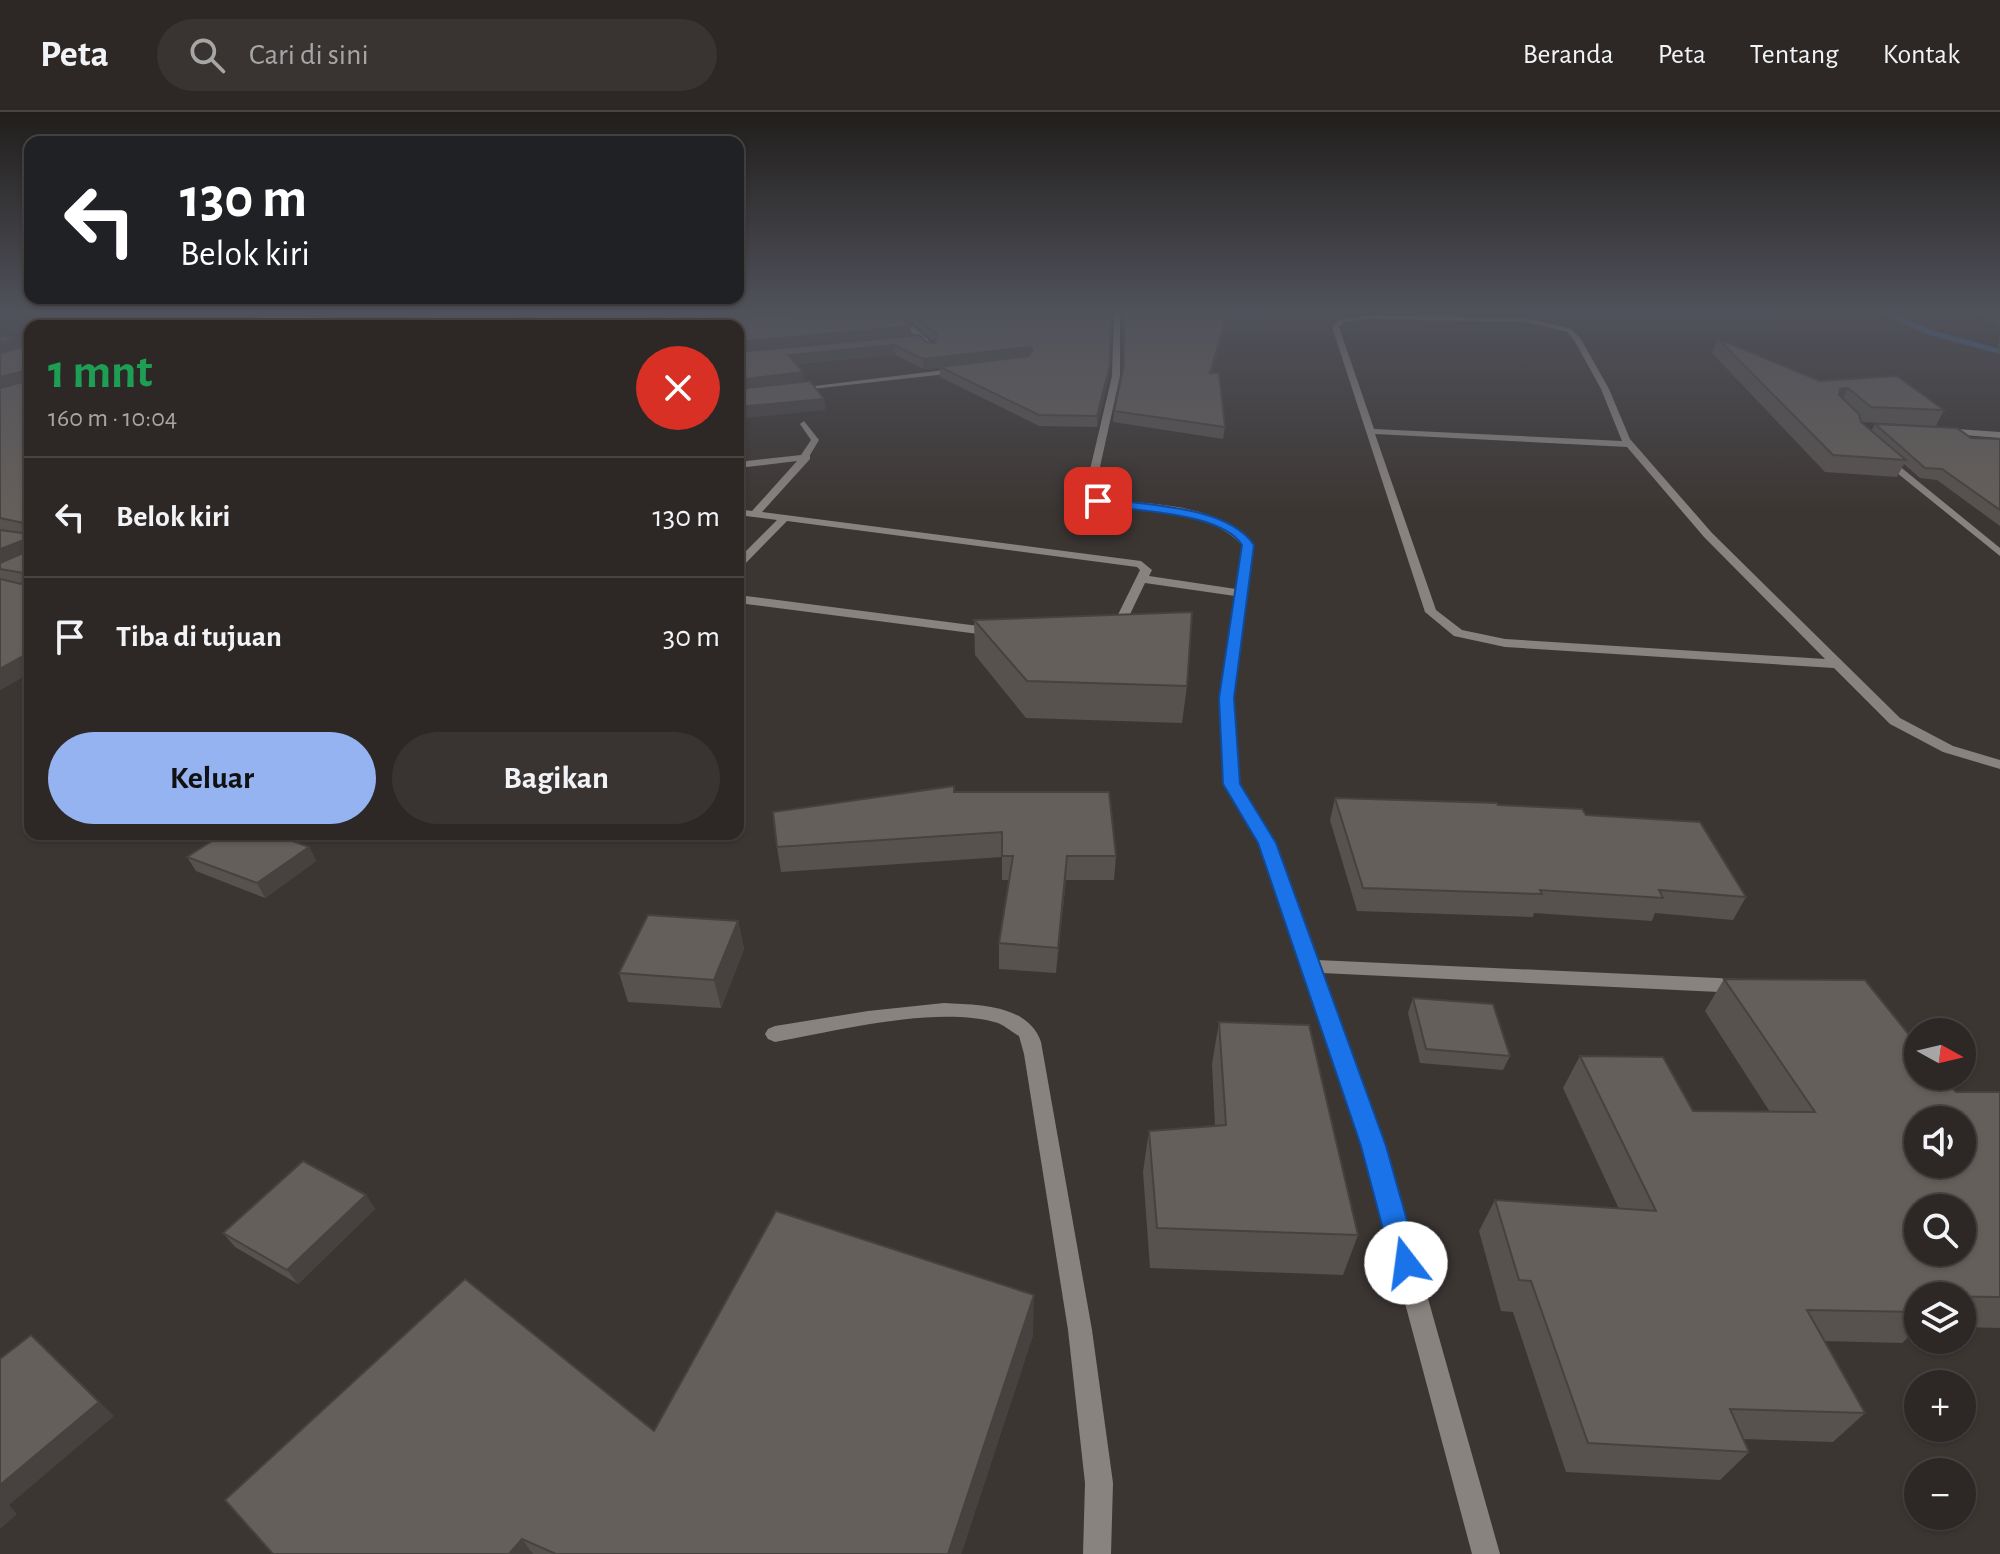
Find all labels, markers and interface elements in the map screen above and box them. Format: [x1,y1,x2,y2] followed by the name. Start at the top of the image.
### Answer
[157,19,717,91] search box
[185,33,229,77] icon: search
[40,36,109,74] text: Peta
[249,40,369,70] text: Cari di sini
[1523,41,1614,69] text: Beranda
[1658,41,1706,69] text: Peta
[1750,41,1839,69] text: Tentang
[1883,41,1960,69] text: Kontak
[48,168,152,272] icon: left
[180,171,307,227] text: 130 m
[180,236,310,272] text: Belok kiri
[636,346,720,430] button: close
[48,349,153,397] text: 1 mnt
[48,405,177,431] text: 160 m · 10:04
[1064,467,1132,535] pin
[1076,479,1120,523] icon: arrive
[48,495,92,539] icon: left
[116,502,230,532] text: Belok kiri
[653,502,720,532] text: 130 m
[48,615,92,659] icon: arrive
[116,622,282,652] text: Tiba di tujuan
[663,622,720,652] text: 30 m
[48,732,376,824] button: Keluar
[392,732,720,824] button: Bagikan
[1904,1018,1976,1090] north arrow
[1904,1018,1976,1530] map controls
[1904,1106,1976,1178] button: sound
[1904,1194,1976,1266] button: search
[1364,1221,1448,1305] position arrow
[1904,1282,1976,1354] button: layers
[1904,1370,1976,1442] button: +
[1904,1458,1976,1530] button: −

